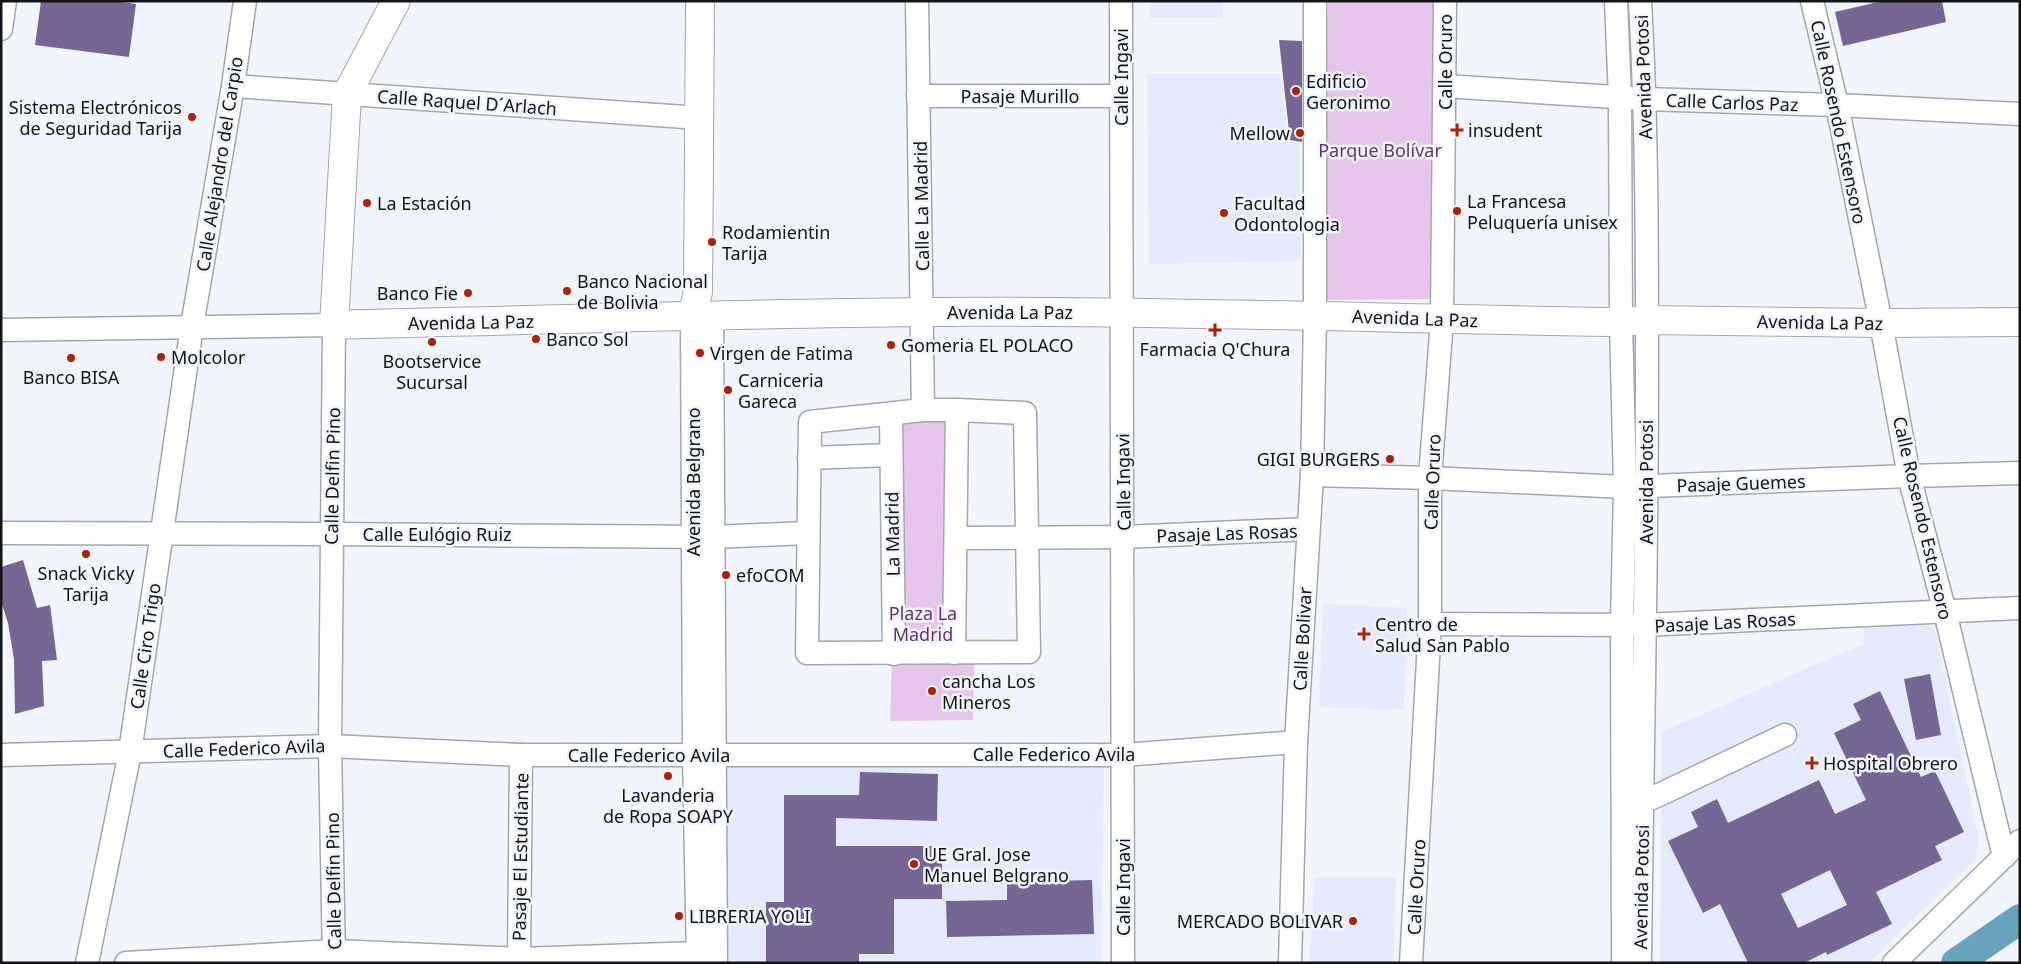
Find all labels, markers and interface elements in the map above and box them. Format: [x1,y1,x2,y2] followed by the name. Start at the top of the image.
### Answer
[1433,14,1457,110] street label: Calle Oruro
[1629,14,1657,140] street label: Avenida Potosi
[1806,18,1872,226] street label: Calle Rosendo Estensoro
[1109,28,1133,126] street label: Calle Ingavi
[190,55,248,273] street label: Calle Alejandro del Carpio
[1306,69,1391,114] place label: Edificio Geronimo
[376,84,558,120] street label: Calle Raquel D´Arlach
[961,84,1079,108] street label: Pasaje Murillo
[1290,85,1302,97] marker: Edificio Geronimo
[1665,88,1799,116] street label: Calle Carlos Paz
[9,95,182,140] place label: Sistema Electrónicos de Seguridad Tarija
[186,111,198,123] marker: Sistema Electrónicos de Seguridad Tarija
[1468,118,1543,142] place label: insudent
[1230,121,1290,145] place label: Mellow
[1450,123,1464,137] marker: insudent
[1294,127,1306,139] marker: Mellow
[1318,138,1442,162] park label: Parque Bolívar
[908,141,934,271] street label: Calle La Madrid
[1467,189,1618,234] place label: La Francesa Peluquería unisex
[377,191,472,215] place label: La Estación
[1234,191,1340,236] place label: Facultad Odontologia
[361,197,373,209] marker: La Estación
[1451,205,1463,217] marker: La Francesa Peluquería unisex
[1218,207,1230,219] marker: Facultad Odontologia
[722,220,830,265] place label: Rodamientin Tarija
[706,236,718,248] marker: Rodamientin Tarija
[577,269,708,314] place label: Banco Nacional de Bolivia
[377,281,458,305] place label: Banco Fie
[561,285,573,297] marker: Banco Nacional de Bolivia
[462,287,474,299] marker: Banco Fie
[947,300,1073,324] street label: Avenida La Paz
[1352,304,1478,332] street label: Avenida La Paz
[408,309,534,335] street label: Avenida La Paz
[1757,309,1883,335] street label: Avenida La Paz
[1209,324,1221,336] marker: Farmacia Q'Chura
[546,327,629,351] place label: Banco Sol
[530,333,542,345] marker: Banco Sol
[901,333,1074,357] place label: Gomeria EL POLACO
[426,336,438,348] marker: Bootservice Sucursal
[1140,337,1290,361] place label: Farmacia Q'Chura
[885,339,897,351] marker: Gomeria EL POLACO
[710,341,853,365] place label: Virgen de Fatima
[171,345,246,369] place label: Molcolor
[694,347,706,359] marker: Virgen de Fatima
[383,349,481,394] place label: Bootservice Sucursal
[155,351,167,363] marker: Molcolor
[65,352,77,364] marker: Banco BISA
[23,365,120,389] place label: Banco BISA
[738,368,824,413] place label: Carniceria Gareca
[722,384,734,396] marker: Carniceria Gareca
[319,407,345,545] street label: Calle Delfin Pino
[681,407,705,557] street label: Avenida Belgrano
[1888,414,1958,622] street label: Calle Rosendo Estensoro
[1634,420,1658,544] street label: Avenida Potosi
[1110,433,1136,531] street label: Calle Ingavi
[1418,434,1446,530] street label: Calle Oruro
[1257,447,1380,471] place label: GIGI BURGERS
[1384,453,1396,465] marker: GIGI BURGERS
[1676,469,1806,497] street label: Pasaje Guemes
[879,491,905,577] street label: La Madrid
[1156,519,1298,547] street label: Pasaje Las Rosas
[363,522,511,546] street label: Calle Eulógio Ruiz
[80,548,92,560] marker: Snack Vicky Tarija
[38,561,135,606] place label: Snack Vicky Tarija
[736,563,805,587] place label: efoCOM
[720,569,732,581] marker: efoCOM
[124,581,166,711] street label: Calle Ciro Trigo
[1287,586,1317,692] street label: Calle Bolivar
[889,601,957,646] park label: Plaza La Madrid
[1654,606,1796,638] street label: Pasaje Las Rosas
[1375,612,1510,657] place label: Centro de Salud San Pablo
[1357,627,1371,641] marker: Centro de Salud San Pablo
[942,669,1035,714] place label: cancha Los Mineros
[926,685,938,697] marker: cancha Los Mineros
[162,733,326,763] street label: Calle Federico Avila
[973,742,1135,766] street label: Calle Federico Avila
[568,743,730,767] street label: Calle Federico Avila
[1823,751,1958,775] place label: Hospital Obrero
[1805,756,1819,770] marker: Hospital Obrero
[662,770,674,782] marker: Lavanderia de Ropa SOAPY
[507,773,533,941] street label: Pasaje El Estudiante
[603,783,734,828] place label: Lavanderia de Ropa SOAPY
[320,812,346,950] street label: Calle Delfin Pino
[1628,824,1654,950] street label: Avenida Potosi
[1111,838,1135,936] street label: Calle Ingavi
[1401,838,1431,936] street label: Calle Oruro
[924,842,1069,887] place label: UE Gral. Jose Manuel Belgrano
[908,858,920,870] marker: UE Gral. Jose Manuel Belgrano
[689,904,810,928] place label: LIBRERIA YOLI
[1177,909,1343,933] place label: MERCADO BOLIVAR
[673,910,685,922] marker: LIBRERIA YOLI
[1347,915,1359,927] marker: MERCADO BOLIVAR

